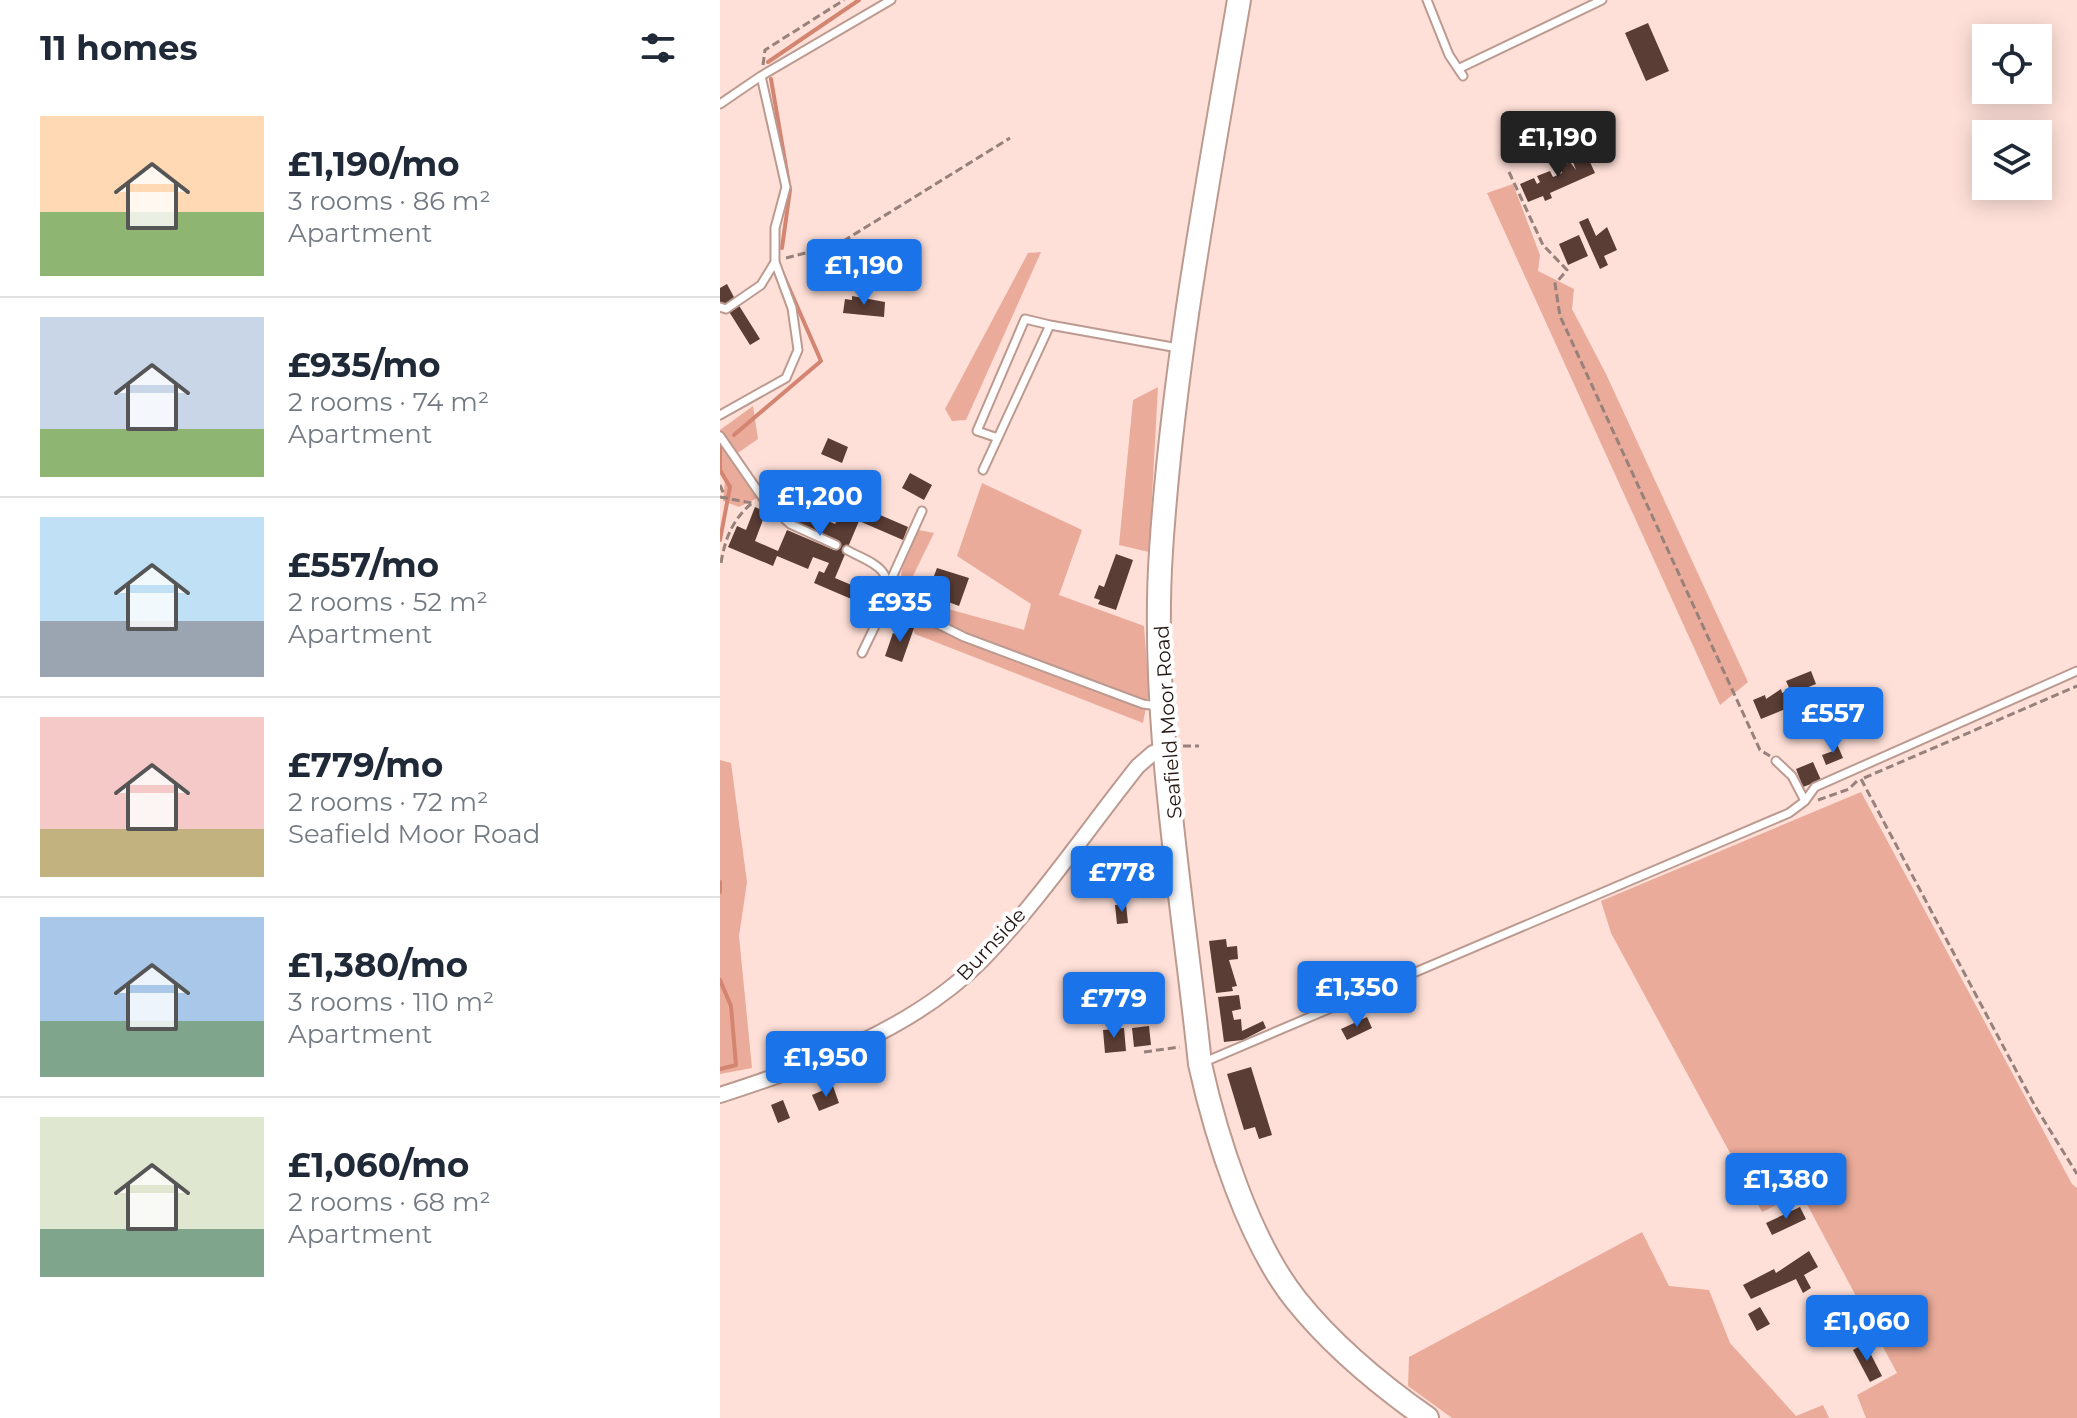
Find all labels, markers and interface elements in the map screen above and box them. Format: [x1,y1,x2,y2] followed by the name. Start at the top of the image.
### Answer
[1972,24,2052,200] map controls
[1972,24,2052,104] button: locate
[636,26,680,70] icon: filters
[40,27,198,69] text: 11 homes
[1493,111,1623,179] pin: £1,190
[1972,120,2052,200] button: layers
[1519,121,1597,153] text: £1,190
[288,143,459,185] text: £1,190/mo
[104,148,200,244] icon: home
[288,185,491,217] text: 3 rooms · 86 m²
[288,217,432,249] text: Apartment
[799,239,929,307] pin: £1,190
[825,249,903,281] text: £1,190
[288,344,441,386] text: £935/mo
[104,349,200,445] icon: home
[288,386,489,418] text: 2 rooms · 74 m²
[288,418,432,450] text: Apartment
[755,470,885,538] pin: £1,200
[777,480,863,512] text: £1,200
[288,544,439,586] text: £557/mo
[104,549,200,645] icon: home
[853,576,947,644] pin: £935
[288,586,488,618] text: 2 rooms · 52 m²
[868,586,932,618] text: £935
[288,618,432,650] text: Apartment
[1149,624,1187,820] street label: Seafield Moor Road
[1786,687,1880,755] pin: £557
[1801,697,1865,729] text: £557
[288,744,443,786] text: £779/mo
[104,749,200,845] icon: home
[288,786,488,818] text: 2 rooms · 72 m²
[288,818,540,850] text: Seafield Moor Road
[1075,846,1169,914] pin: £778
[1089,856,1155,888] text: £778
[951,903,1031,985] street label: Burnside
[288,944,468,986] text: £1,380/mo
[104,949,200,1045] icon: home
[1292,961,1422,1029] pin: £1,350
[1315,971,1399,1003] text: £1,350
[1067,972,1161,1040] pin: £779
[1081,982,1147,1014] text: £779
[288,986,494,1018] text: 3 rooms · 110 m²
[288,1018,432,1050] text: Apartment
[761,1031,891,1099] pin: £1,950
[784,1041,868,1073] text: £1,950
[288,1144,469,1186] text: £1,060/mo
[104,1149,200,1245] icon: home
[1721,1153,1851,1221] pin: £1,380
[1743,1163,1829,1195] text: £1,380
[288,1186,491,1218] text: 2 rooms · 68 m²
[288,1218,432,1250] text: Apartment
[1802,1295,1932,1363] pin: £1,060
[1824,1305,1910,1337] text: £1,060

